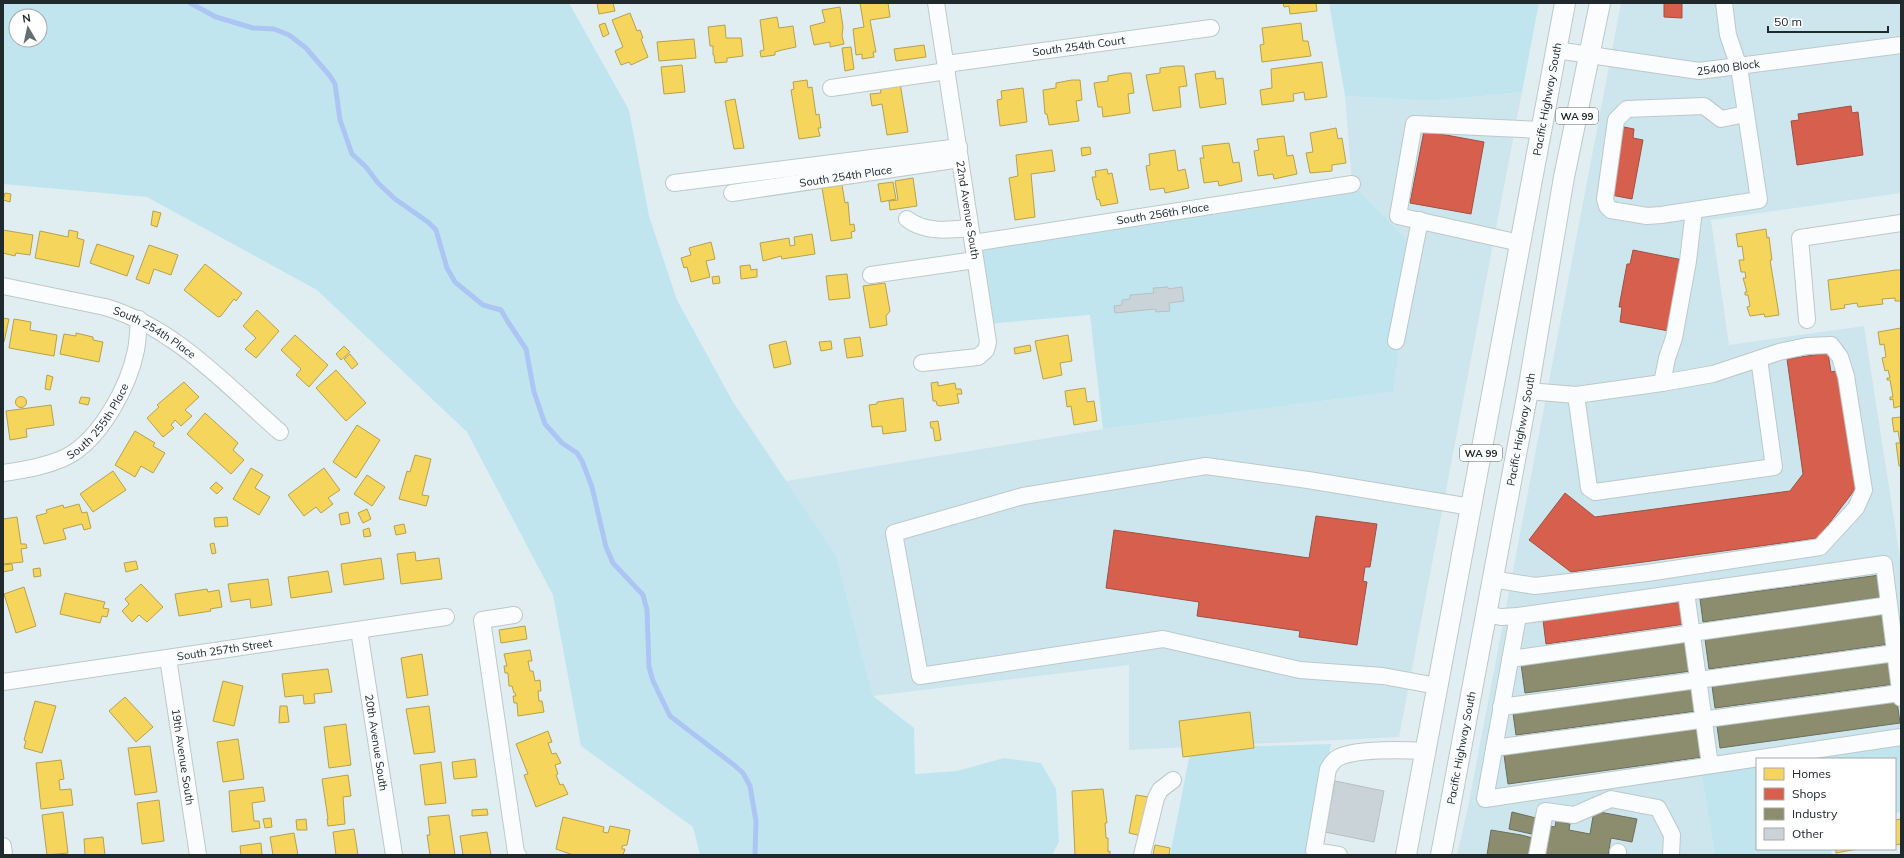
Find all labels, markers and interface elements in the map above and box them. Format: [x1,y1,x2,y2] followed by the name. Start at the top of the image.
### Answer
[8,8,48,48] north arrow
[1768,8,1888,34] scale bar
[21,11,32,26] text: N
[1774,14,1802,29] text: 50 m
[1031,33,1126,59] street label: South 254th Court
[1530,41,1564,157] street label: Pacific Highway South
[1696,56,1761,78] street label: 25400 Block
[1556,108,1598,124] road number: WA 99
[953,159,983,261] street label: 22nd Avenue South
[799,162,893,190] street label: South 254th Place
[1115,199,1210,228] street label: South 256th Place
[111,303,199,362] street label: South 254th Place
[1503,372,1538,487] street label: Pacific Highway South
[64,381,131,462] street label: South 255th Place
[1460,445,1502,461] road number: WA 99
[176,636,273,663] street label: South 257th Street
[1444,690,1479,806] street label: Pacific Highway South
[362,693,391,792] street label: 20th Avenue South
[169,708,197,806] street label: 19th Avenue South
[1756,758,1896,850] legend
[1792,766,1831,781] text: Homes
[1792,786,1827,801] text: Shops
[1792,806,1838,821] text: Industry
[1792,826,1824,841] text: Other

